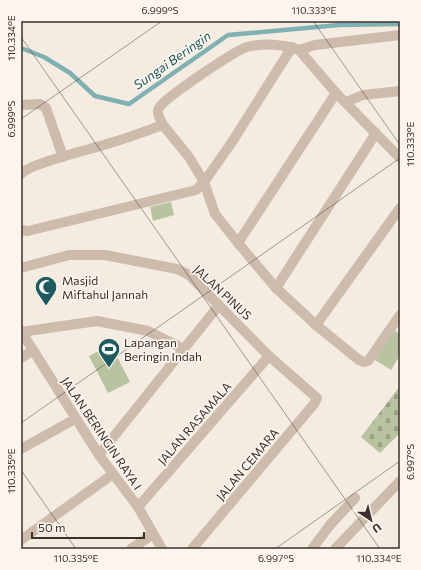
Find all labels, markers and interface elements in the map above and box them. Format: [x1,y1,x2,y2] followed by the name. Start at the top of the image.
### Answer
[142,4,179,16] text: 6.999°S
[292,4,337,16] text: 110.333°E
[5,15,17,61] text: 110.334°E
[130,27,214,93] water label: Sungai Beringin
[5,100,17,137] text: 6.999°S
[404,121,416,166] text: 110.333°E
[190,262,255,323] street label: JALAN PINUS
[62,273,148,302] place label: Masjid Miftahul Jannah
[33,274,59,307] mosque icon: Masjid Miftahul Jannah
[124,335,202,363] place label: Lapangan Beringin Indah
[96,336,122,369] sports icon: Lapangan Beringin Indah
[58,374,145,493] street label: JALAN BERINGIN RAYA I
[154,379,234,468] street label: JALAN RASAMALA
[213,425,282,504] street label: JALAN CEMARA
[404,444,416,480] text: 6.997°S
[5,448,17,494] text: 110.335°E
[351,500,391,540] north arrow
[32,514,144,540] scale bar
[38,520,66,534] text: 50 m
[370,521,384,536] text: U
[53,552,99,564] text: 110.335°E
[258,552,294,564] text: 6.997°S
[356,552,402,564] text: 110.334°E

